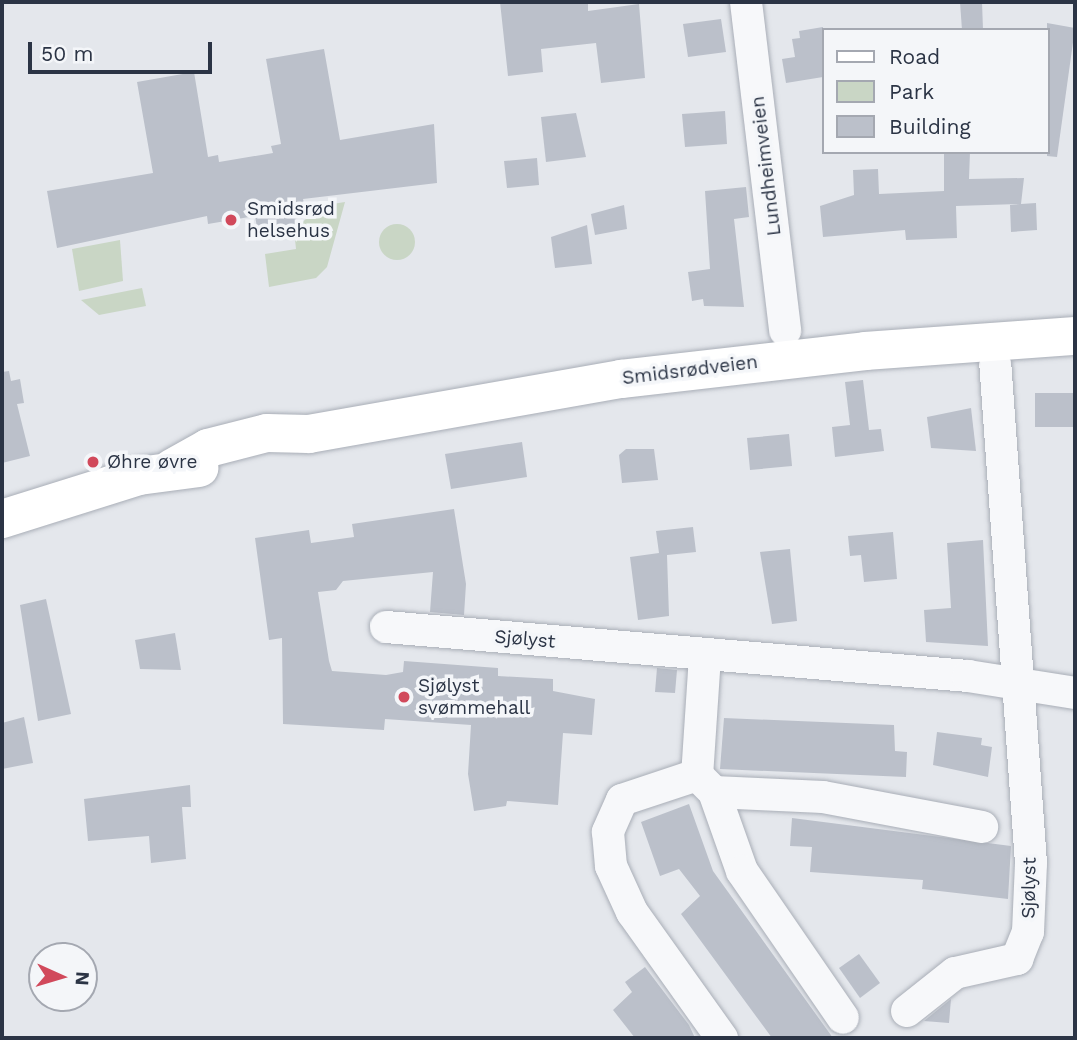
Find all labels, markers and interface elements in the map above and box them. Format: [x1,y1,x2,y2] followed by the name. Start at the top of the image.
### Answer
[32,28,215,72] scale bar
[822,28,1049,154] legend
[41,41,93,66] text: 50 m
[889,44,940,69] text: Road
[889,79,934,104] text: Park
[746,95,786,237] street label: Lundheimveien
[889,114,971,139] text: Building
[247,198,335,242] place label: Smidsrød helsehus
[221,210,241,230] marker: Smidsrød helsehus
[621,350,759,390] street label: Smidsrødveien
[107,451,197,473] place label: Øhre øvre
[85,454,101,470] marker: Øhre øvre
[493,625,557,653] street label: Sjølyst
[418,675,530,719] place label: Sjølyst svømmehall
[396,689,412,705] marker: Sjølyst svømmehall
[1017,857,1041,919] street label: Sjølyst
[28,942,98,1012] north arrow
[70,971,94,986] text: N

